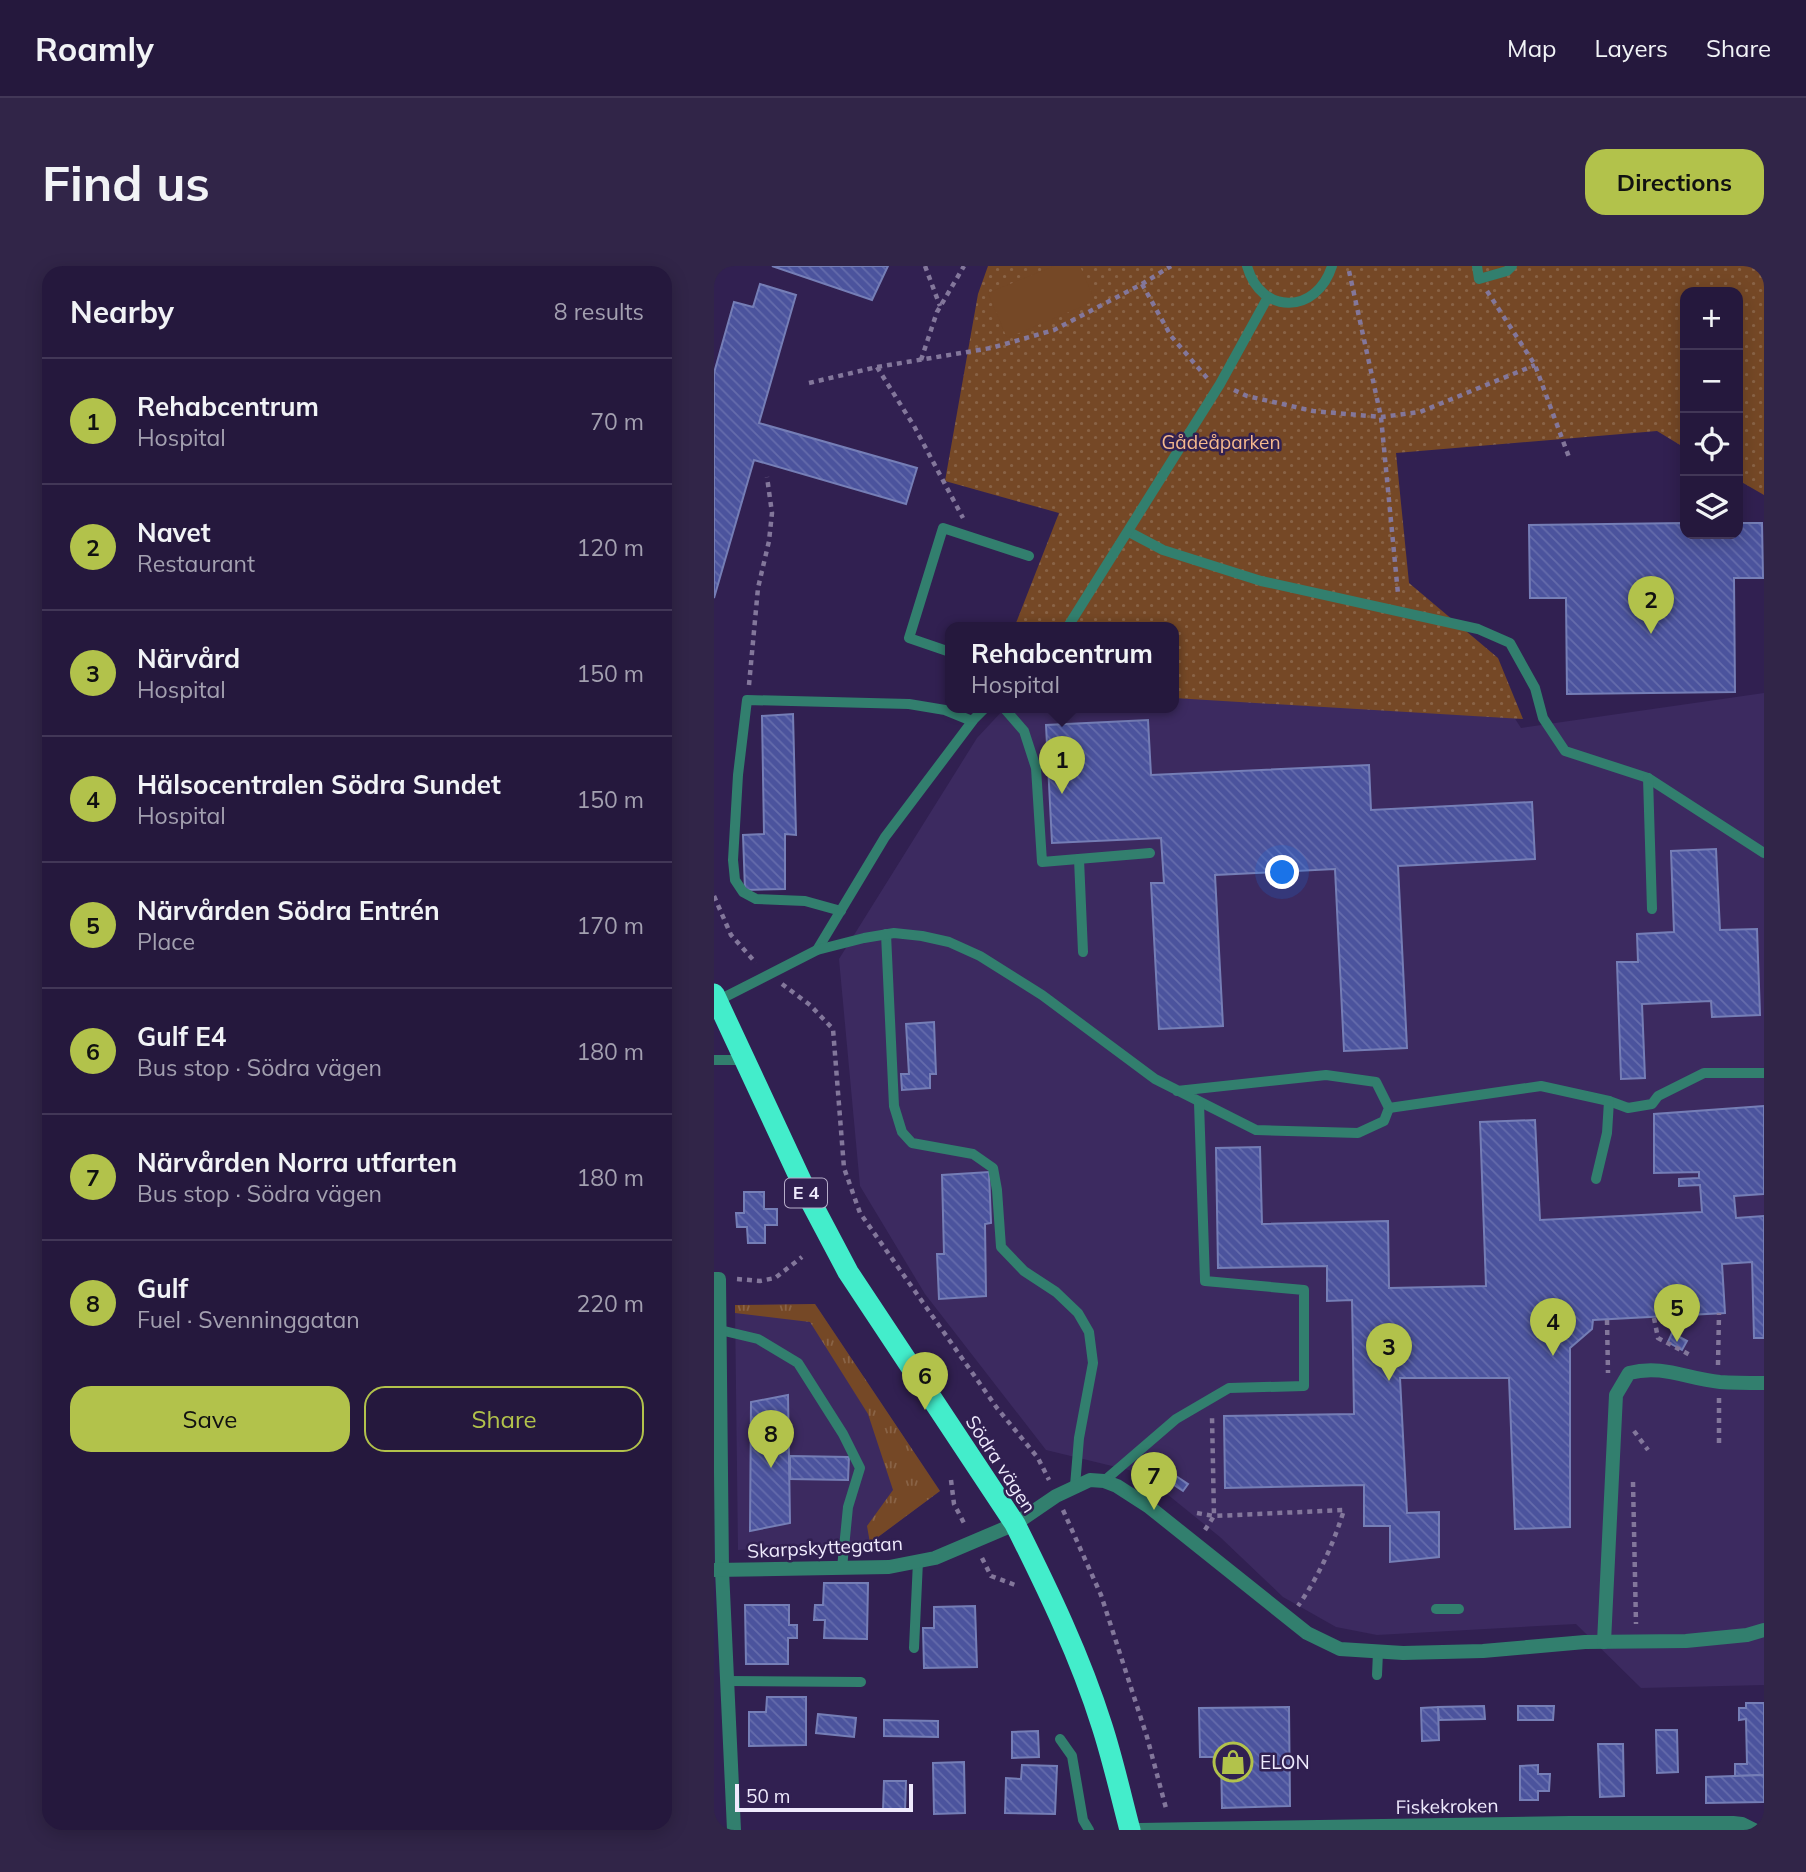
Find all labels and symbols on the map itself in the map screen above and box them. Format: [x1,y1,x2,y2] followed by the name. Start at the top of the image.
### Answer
[1161,430,1281,454] park label: Gådeåparken
[1628,576,1674,634] pin: 2
[1039,736,1085,794] pin: 1
[1265,855,1299,889] your location
[785,1178,827,1208] road number: E 4
[1654,1284,1700,1342] pin: 5
[1530,1298,1576,1356] pin: 4
[1366,1323,1412,1381] pin: 3
[902,1352,948,1410] pin: 6
[748,1410,794,1468] pin: 8
[961,1411,1041,1517] street label: Södra vägen
[1131,1452,1177,1510] pin: 7
[747,1531,903,1563] street label: Skarpskyttegatan
[1212,1741,1254,1783] shop icon: ELON
[1260,1750,1310,1774] place label: ELON
[735,1781,914,1813] scale bar
[1395,1793,1499,1819] street label: Fiskekroken

